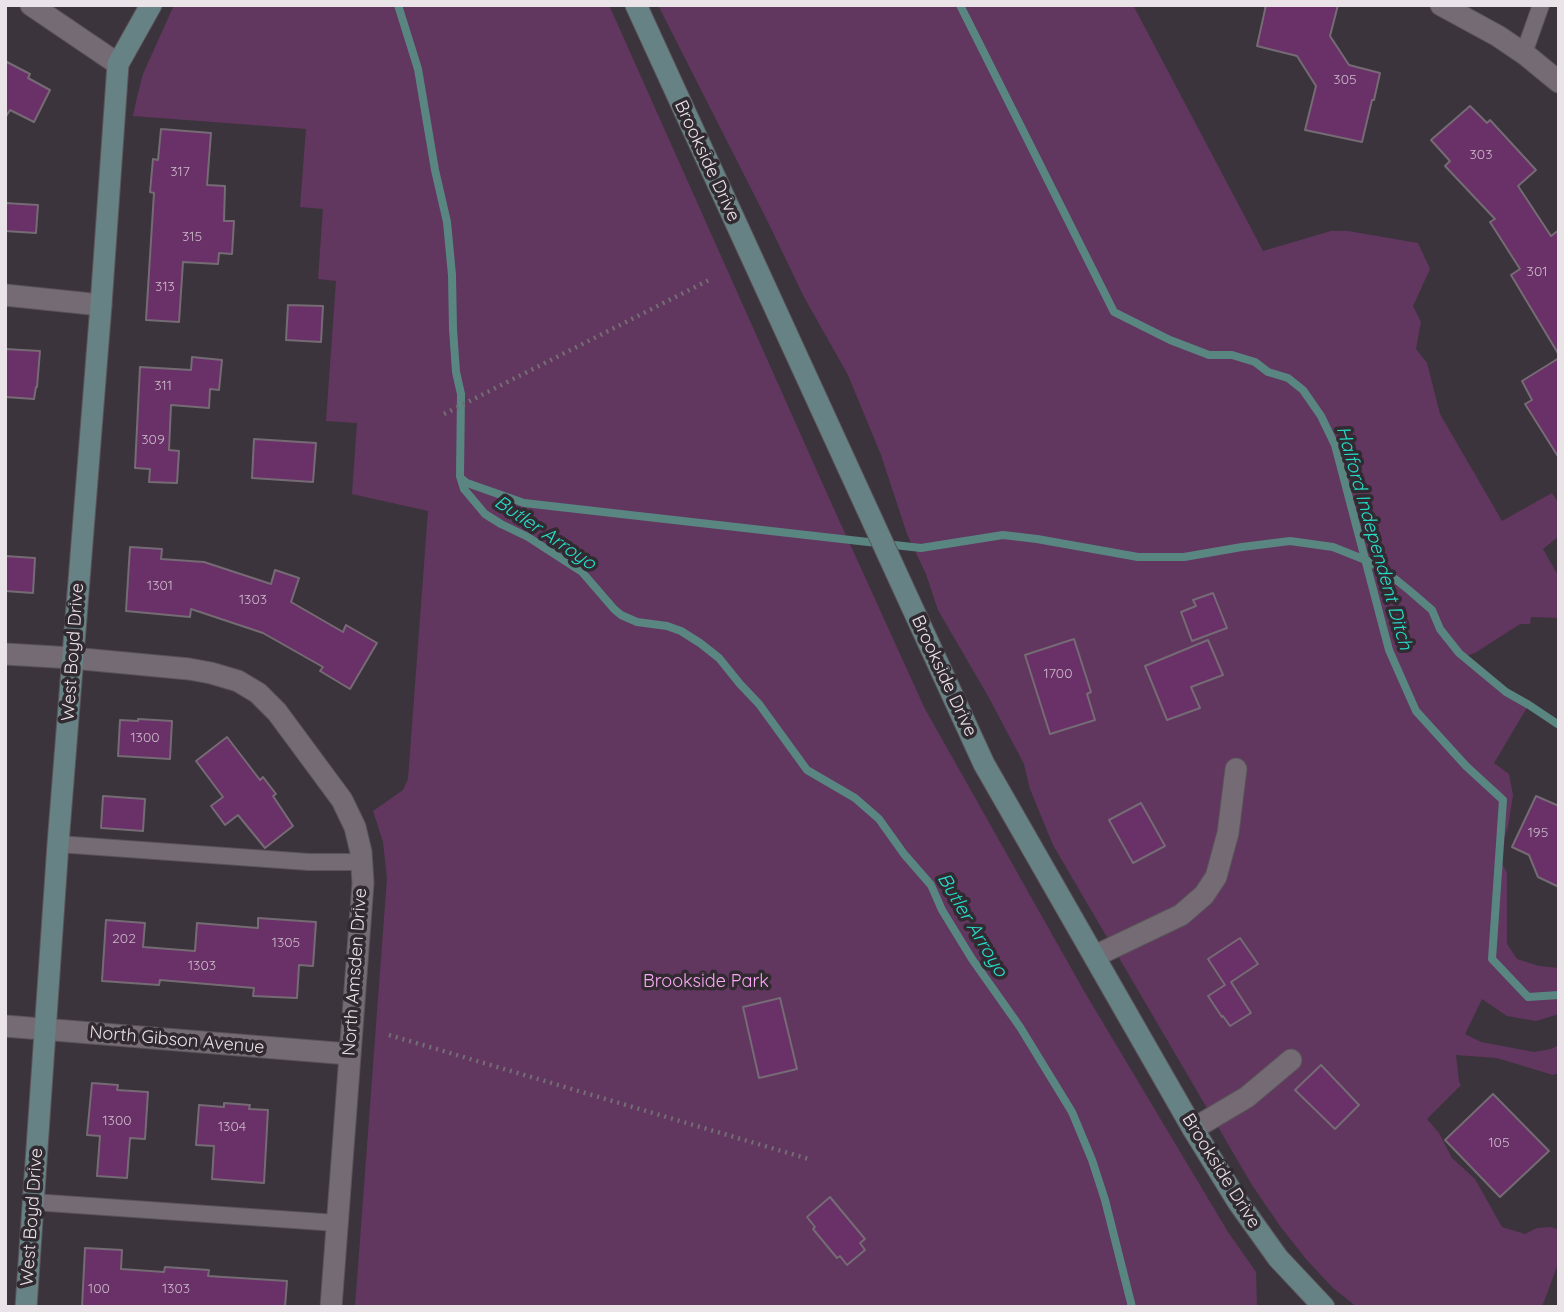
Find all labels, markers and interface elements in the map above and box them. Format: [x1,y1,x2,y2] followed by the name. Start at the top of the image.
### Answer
[1333,72,1357,88] house number: 305
[669,97,745,225] street label: Brookside Drive
[1469,147,1493,163] house number: 303
[170,164,190,180] house number: 317
[182,229,202,245] house number: 315
[1527,264,1547,280] house number: 301
[155,279,175,295] house number: 313
[154,378,172,394] house number: 311
[1331,424,1417,652] water label: Halford Independent Ditch
[141,432,165,448] house number: 309
[490,491,600,575] water label: Butler Arroyo
[147,578,173,594] house number: 1301
[57,582,89,722] street label: West Boyd Drive
[239,592,267,608] house number: 1303
[906,612,982,740] street label: Brookside Drive
[1043,666,1073,682] house number: 1700
[130,730,160,746] house number: 1300
[1528,825,1548,841] house number: 195
[932,869,1012,981] water label: Butler Arroyo
[338,887,372,1057] street label: North Amsden Drive
[112,931,136,947] house number: 202
[272,935,300,951] house number: 1305
[188,958,216,974] house number: 1303
[643,971,769,993] park label: Brookside Park
[89,1022,265,1058] street label: North Gibson Avenue
[1177,1110,1265,1232] street label: Brookside Drive
[102,1113,132,1129] house number: 1300
[218,1119,246,1135] house number: 1304
[1488,1135,1510,1151] house number: 105
[16,1147,48,1287] street label: West Boyd Drive
[88,1281,110,1297] house number: 100
[162,1281,190,1297] house number: 1303

